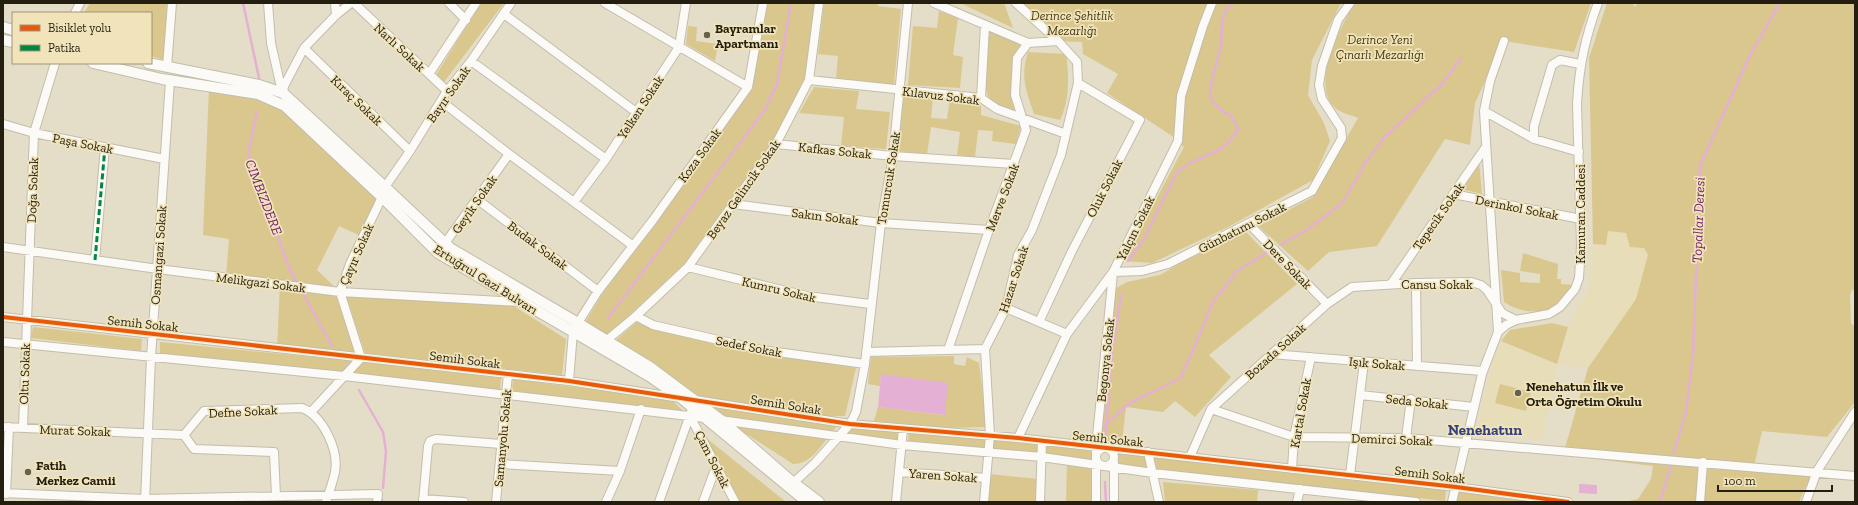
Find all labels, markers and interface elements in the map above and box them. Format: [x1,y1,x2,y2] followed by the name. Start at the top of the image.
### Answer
[1031,8,1113,38] park label: Derince Şehitlik Mezarlığı
[12,12,152,64] legend
[371,20,428,75] street label: Narlı Sokak
[48,21,112,35] text: Bisiklet yolu
[715,21,778,51] place label: Bayramlar Apartmanı
[702,30,712,40] marker: Bayramlar Apartmanı
[1336,32,1424,62] park label: Derince Yeni Çınarlı Mezarlığı
[48,41,81,55] text: Patika
[423,63,474,126] street label: Bayır Sokak
[328,72,386,129] street label: Kıraç Sokak
[614,72,667,143] street label: Yelken Sokak
[901,83,981,108] street label: Kılavuz Sokak
[675,125,724,185] street label: Koza Sokak
[51,130,115,157] street label: Paşa Sokak
[874,130,903,226] street label: Tomurcuk Sokak
[703,136,784,242] street label: Beyaz Gelincik Sokak
[798,139,873,162] street label: Kafkas Sokak
[1083,156,1126,220] street label: Oluk Sokak
[24,157,41,223] street label: Doğa Sokak
[241,157,286,237] water label: CIMBIZDERE
[983,161,1022,233] street label: Merve Sokak
[1573,164,1588,264] street label: Kamuran Caddesi
[449,172,500,237] street label: Geyik Sokak
[1689,177,1708,263] water label: Topallar Deresi
[1410,179,1467,253] street label: Tepecik Sokak
[1474,192,1560,223] street label: Derinkol Sokak
[1113,193,1158,264] street label: Yalçın Sokak
[1196,199,1289,256] street label: Günbatımı Sokak
[148,205,169,305] street label: Osmangazi Sokak
[791,205,860,228] street label: Sakın Sokak
[505,218,571,273] street label: Budak Sokak
[336,221,377,288] street label: Çayır Sokak
[1260,236,1315,292] street label: Dere Sokak
[431,241,541,318] street label: Ertuğrul Gazi Bulvarı
[996,243,1031,315] street label: Hazar Sokak
[215,270,307,295] street label: Melikgazi Sokak
[740,274,818,305] street label: Kumru Sokak
[1401,277,1473,292] street label: Cansu Sokak
[107,312,179,335] street label: Semih Sokak
[1094,317,1117,403] street label: Begonya Sokak
[1242,320,1309,383] street label: Bozada Sokak
[715,333,783,360] street label: Sedef Sokak
[16,343,33,405] street label: Oltu Sokak
[429,348,502,371] street label: Semih Sokak
[1348,354,1406,373] street label: Işık Sokak
[1287,377,1314,449] street label: Kartal Sokak
[1526,379,1642,409] place label: Nenehatun İlk ve Orta Öğretim Okulu
[491,388,514,488] street label: Samanyolu Sokak
[1513,388,1523,398] marker: Nenehatun İlk ve Orta Öğretim Okulu
[1385,391,1449,412] street label: Seda Sokak
[749,392,823,418] street label: Semih Sokak
[208,402,278,421] street label: Defne Sokak
[1448,421,1522,439] district label: Nenehatun
[39,422,111,439] street label: Murat Sokak
[1072,427,1144,450] street label: Semih Sokak
[692,428,733,491] street label: Çam Sokak
[1351,431,1433,448] street label: Demirci Sokak
[36,458,116,488] place label: Fatih Merkez Camii
[1394,463,1467,486] street label: Semih Sokak
[907,466,978,485] street label: Yaren Sokak
[23,467,33,477] marker: Fatih Merkez Camii
[1718,467,1832,493] scale bar
[1724,474,1756,488] text: 100 m

